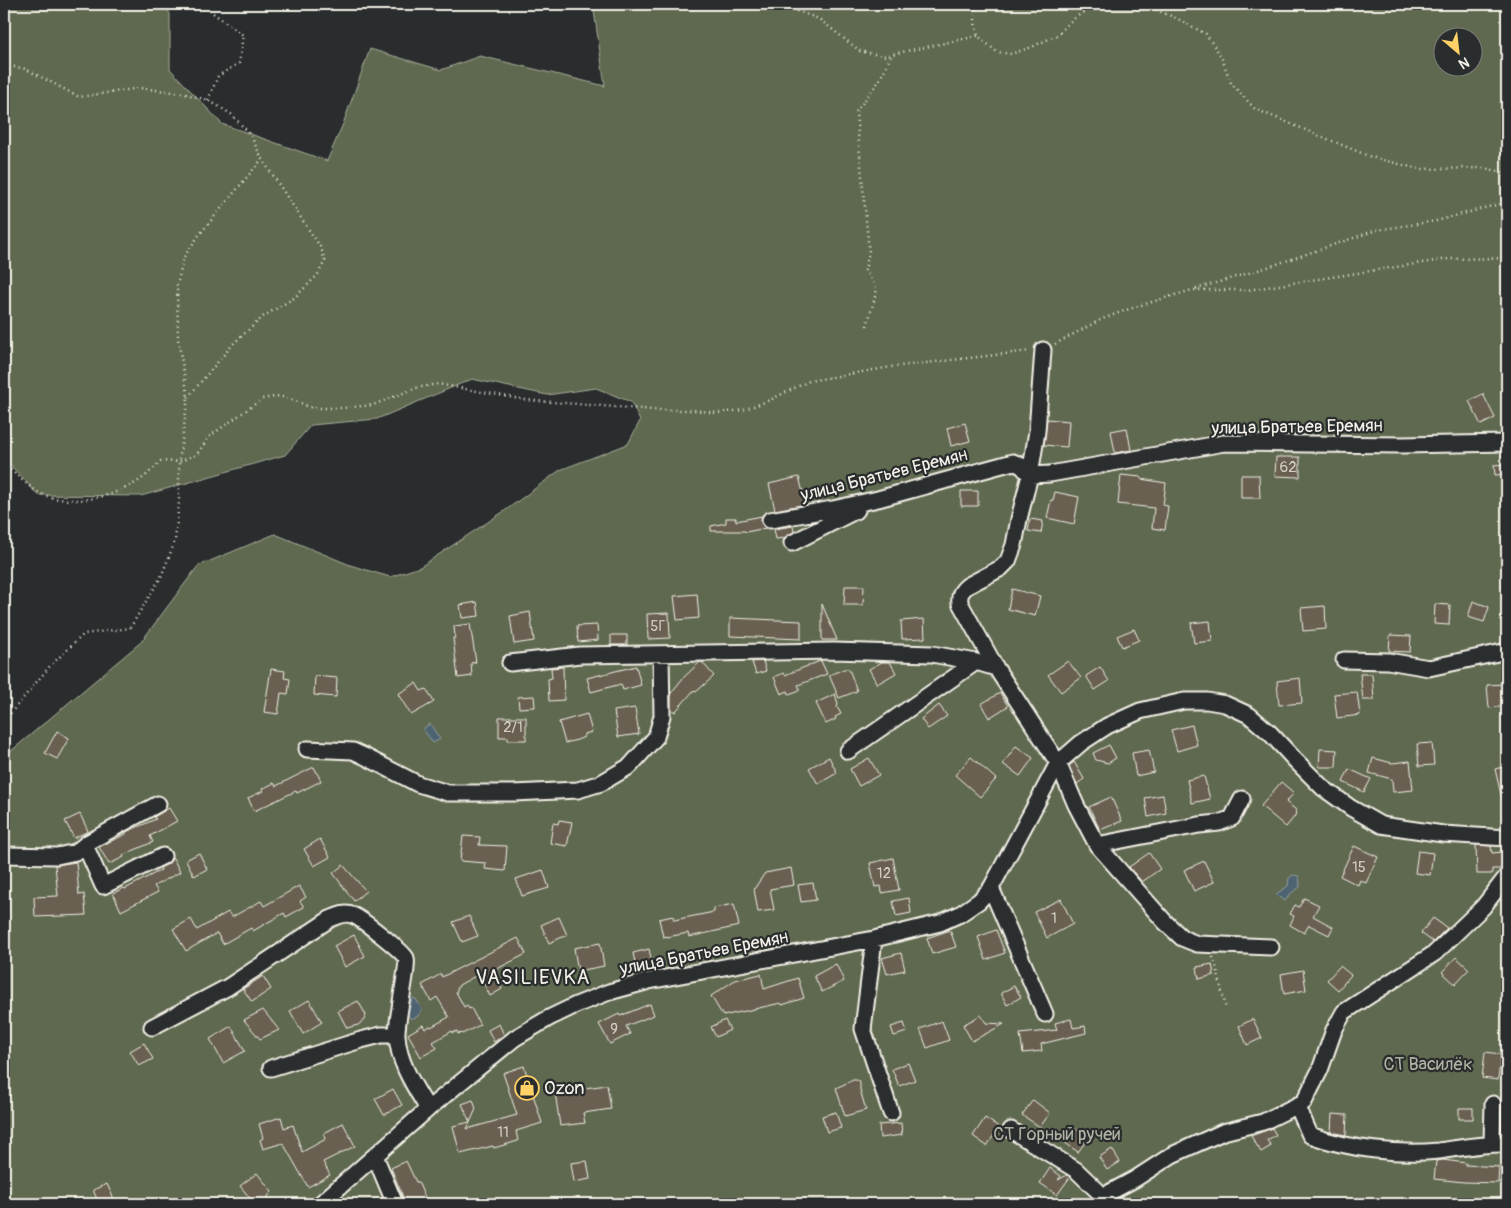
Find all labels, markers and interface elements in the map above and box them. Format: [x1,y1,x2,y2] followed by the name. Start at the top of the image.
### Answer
[1434,28,1484,78] north arrow
[1456,53,1472,73] text: N
[1210,414,1383,440] street label: улица Братьев Еремян
[797,443,970,507] street label: улица Братьев Еремян
[1279,458,1297,477] house number: 62
[650,617,666,636] house number: 5Г
[503,718,523,737] house number: 2/1
[1352,858,1366,877] house number: 15
[877,864,891,883] house number: 12
[1051,909,1057,928] house number: 1
[617,925,790,981] street label: улица Братьев Еремян
[475,965,591,990] district label: VASILIEVKA
[610,1020,618,1039] house number: 9
[1383,1053,1473,1076] park label: СТ Василёк
[514,1075,540,1101] shop icon: Ozon
[544,1077,584,1100] place label: Ozon
[497,1123,509,1142] house number: 11
[993,1123,1121,1146] park label: СТ Горный ручей

